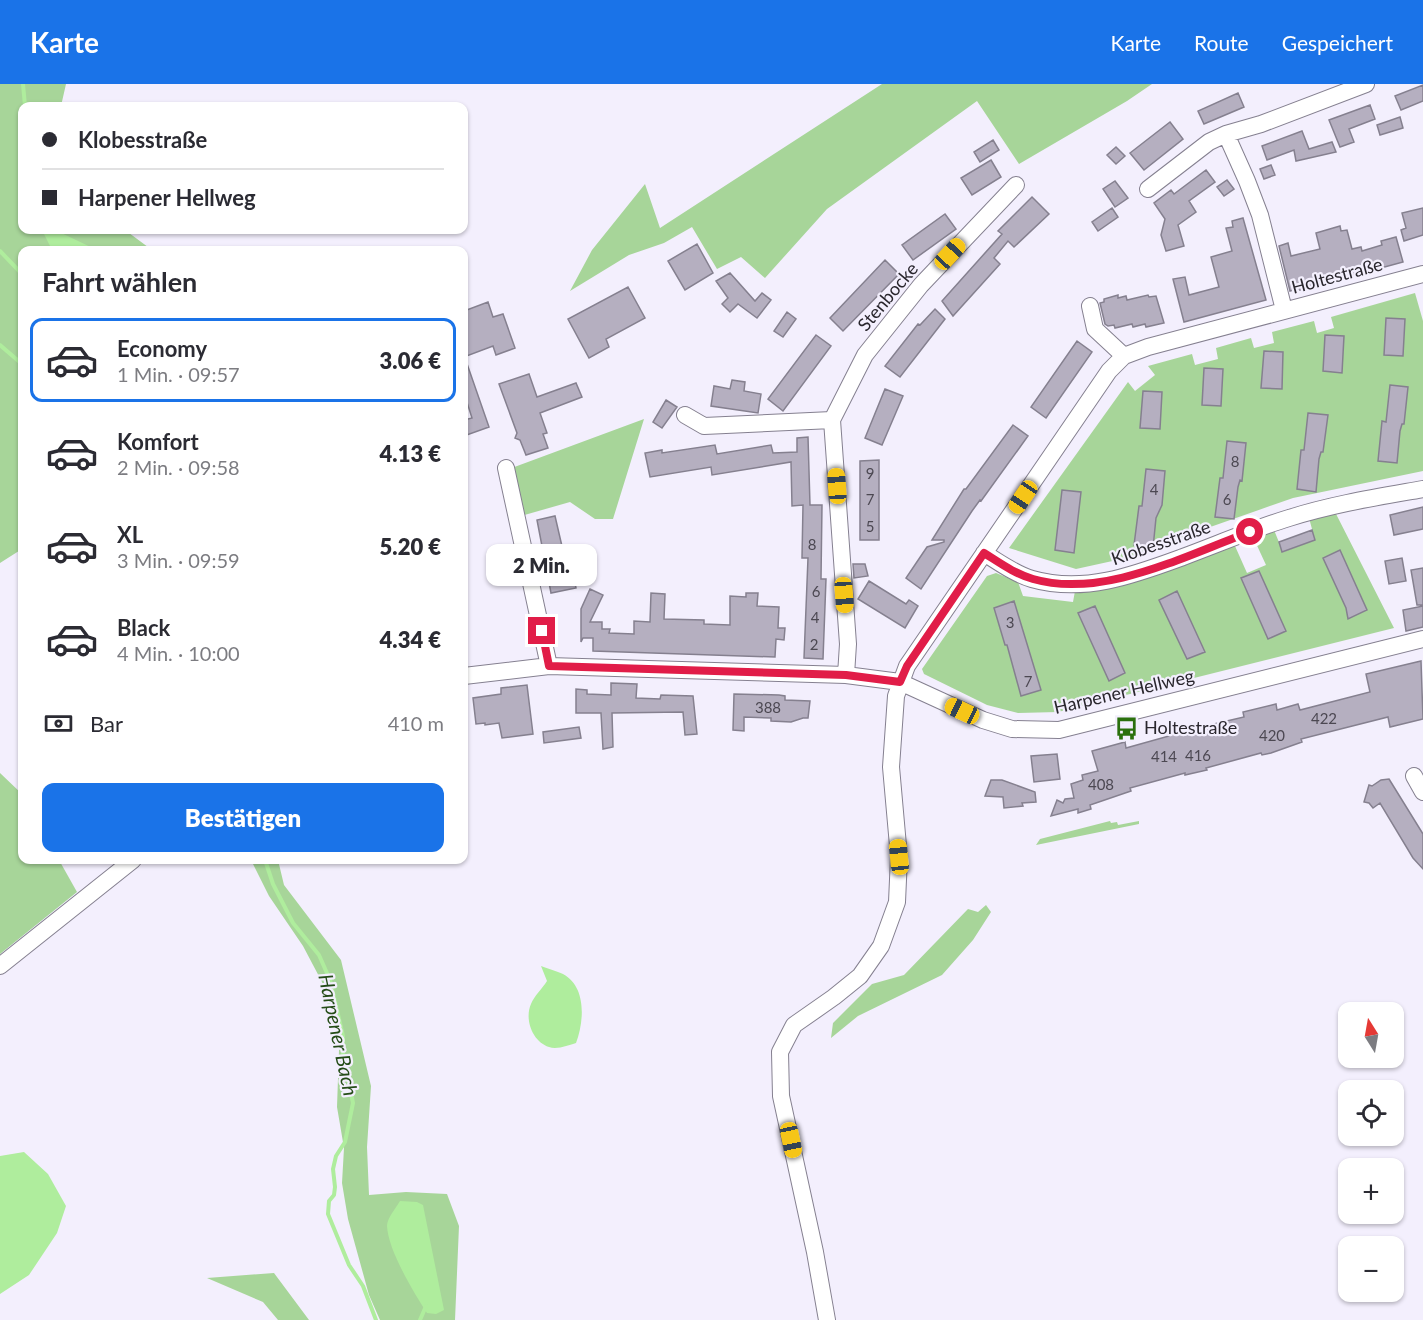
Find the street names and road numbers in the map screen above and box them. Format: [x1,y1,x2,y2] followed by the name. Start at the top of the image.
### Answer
[1289,252,1385,298] street label: Holtestraße
[852,258,922,335] street label: Stenbocke
[1108,515,1213,569] street label: Klobesstraße
[1052,664,1196,718] street label: Harpener Hellweg

